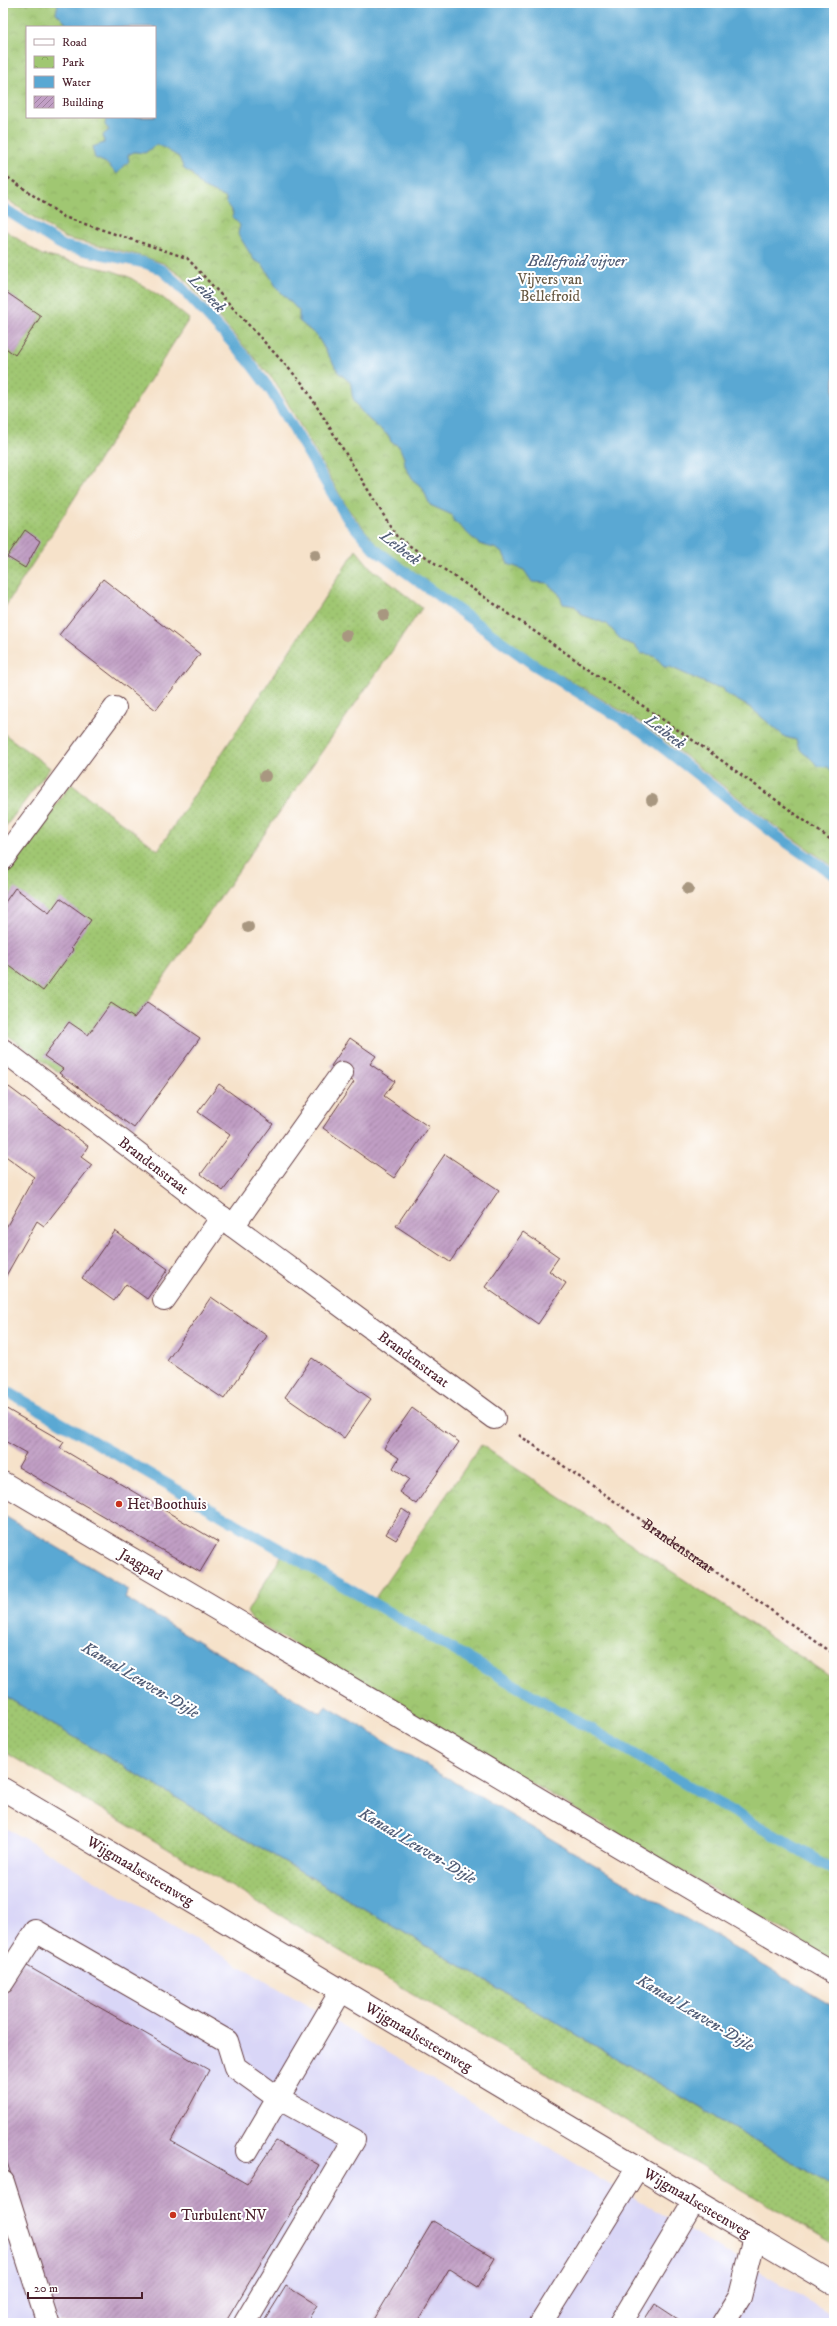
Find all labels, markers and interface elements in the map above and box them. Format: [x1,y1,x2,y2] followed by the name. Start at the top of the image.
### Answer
[26,26,156,118] legend
[62,35,87,50] text: Road
[62,55,84,70] text: Park
[61,75,91,90] text: Water
[62,95,103,110] text: Building
[527,251,627,271] water label: Bellefroid vijver
[184,270,230,317] water label: Leibeek
[517,270,582,306] park label: Vijvers van Bellefroid
[376,525,425,570] water label: Leibeek
[640,710,690,754] water label: Leibeek
[115,1133,193,1199] street label: Brandenstraat
[374,1327,453,1392] street label: Brandenstraat
[127,1495,206,1514] place label: Het Boothuis
[114,1499,124,1509] marker: Het Boothuis
[638,1514,718,1578] street label: Brandenstraat
[114,1544,166,1585] street label: Jaagpad
[77,1637,203,1723] water label: Kanaal Leuven-Dijle
[354,1803,480,1889] water label: Kanaal Leuven-Dijle
[82,1832,198,1911] street label: Wijgmaalsesteenweg
[632,1970,758,2056] water label: Kanaal Leuven-Dijle
[361,1997,476,2077] street label: Wijgmaalsesteenweg
[639,2163,755,2243] street label: Wijgmaalsesteenweg
[181,2206,267,2225] place label: Turbulent NV
[168,2210,178,2220] marker: Turbulent NV
[28,2274,142,2300] scale bar
[34,2281,58,2296] text: 20 m

